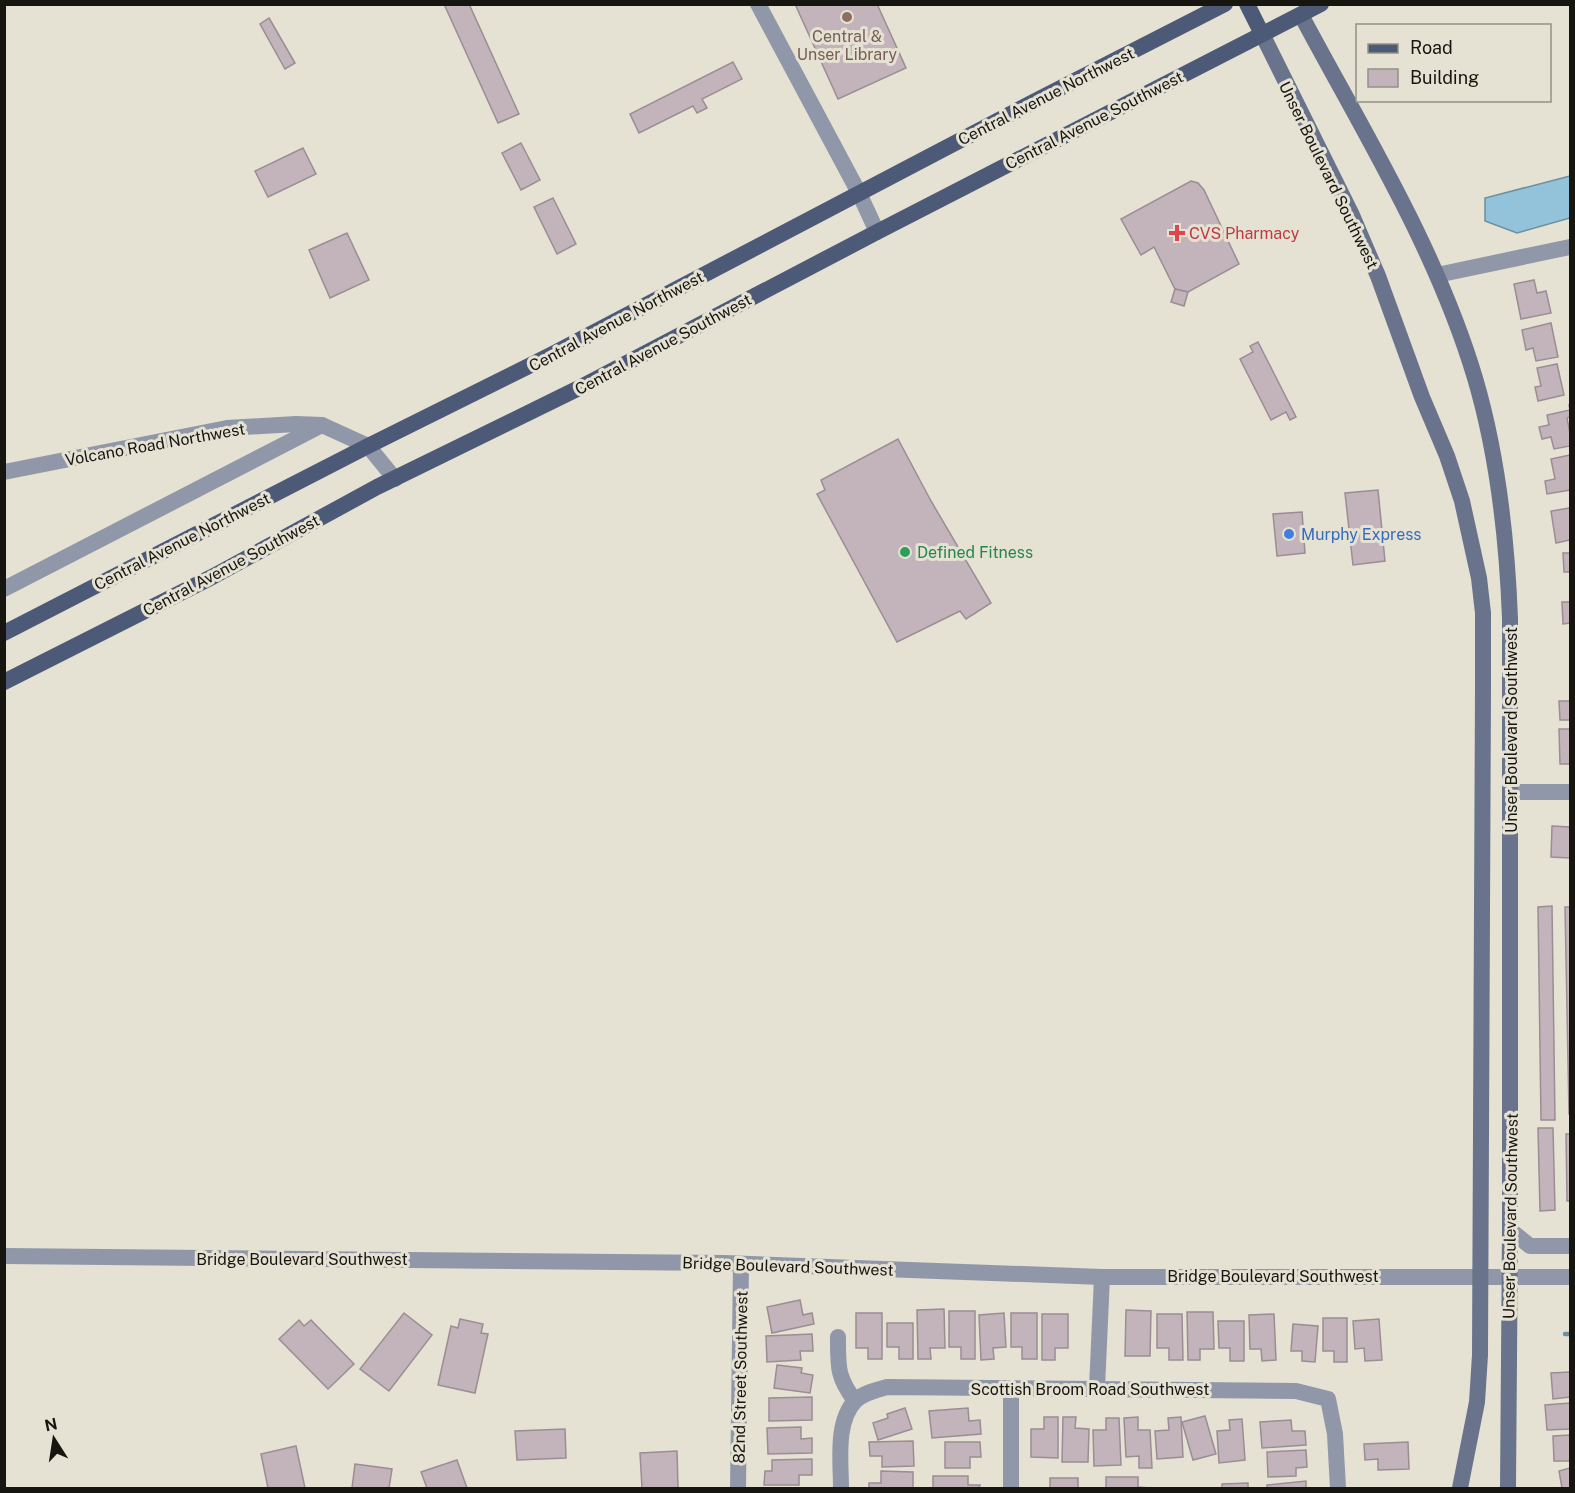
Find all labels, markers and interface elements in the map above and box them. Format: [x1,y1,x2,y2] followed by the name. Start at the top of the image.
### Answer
[840,10,854,24] marker: Central & Unser Library
[1356,24,1551,102] legend
[797,27,898,64] place label: Central & Unser Library
[1410,37,1453,58] text: Road
[955,44,1137,149] street label: Central Avenue Northwest
[1002,67,1186,174] street label: Central Avenue Southwest
[1410,67,1479,88] text: Building
[1275,78,1382,272] street label: Unser Boulevard Southwest
[1189,224,1300,243] place label: CVS Pharmacy
[1170,226,1184,240] marker: CVS Pharmacy
[526,267,707,376] street label: Central Avenue Northwest
[572,290,755,399] street label: Central Avenue Southwest
[64,419,247,470] street label: Volcano Road Northwest
[91,489,273,594] street label: Central Avenue Northwest
[140,511,323,620] street label: Central Avenue Southwest
[1301,525,1421,544] place label: Murphy Express
[1282,527,1296,541] marker: Murphy Express
[917,543,1033,562] place label: Defined Fitness
[898,545,912,559] marker: Defined Fitness
[1502,627,1521,833] street label: Unser Boulevard Southwest
[1499,1113,1522,1319] street label: Unser Boulevard Southwest
[196,1250,408,1269] street label: Bridge Boulevard Southwest
[682,1253,894,1280] street label: Bridge Boulevard Southwest
[1167,1267,1379,1286] street label: Bridge Boulevard Southwest
[729,1290,752,1464] street label: 82nd Street Southwest
[971,1380,1210,1399] street label: Scottish Broom Road Southwest
[24,1409,84,1469] north arrow
[43,1414,59,1435] text: N

